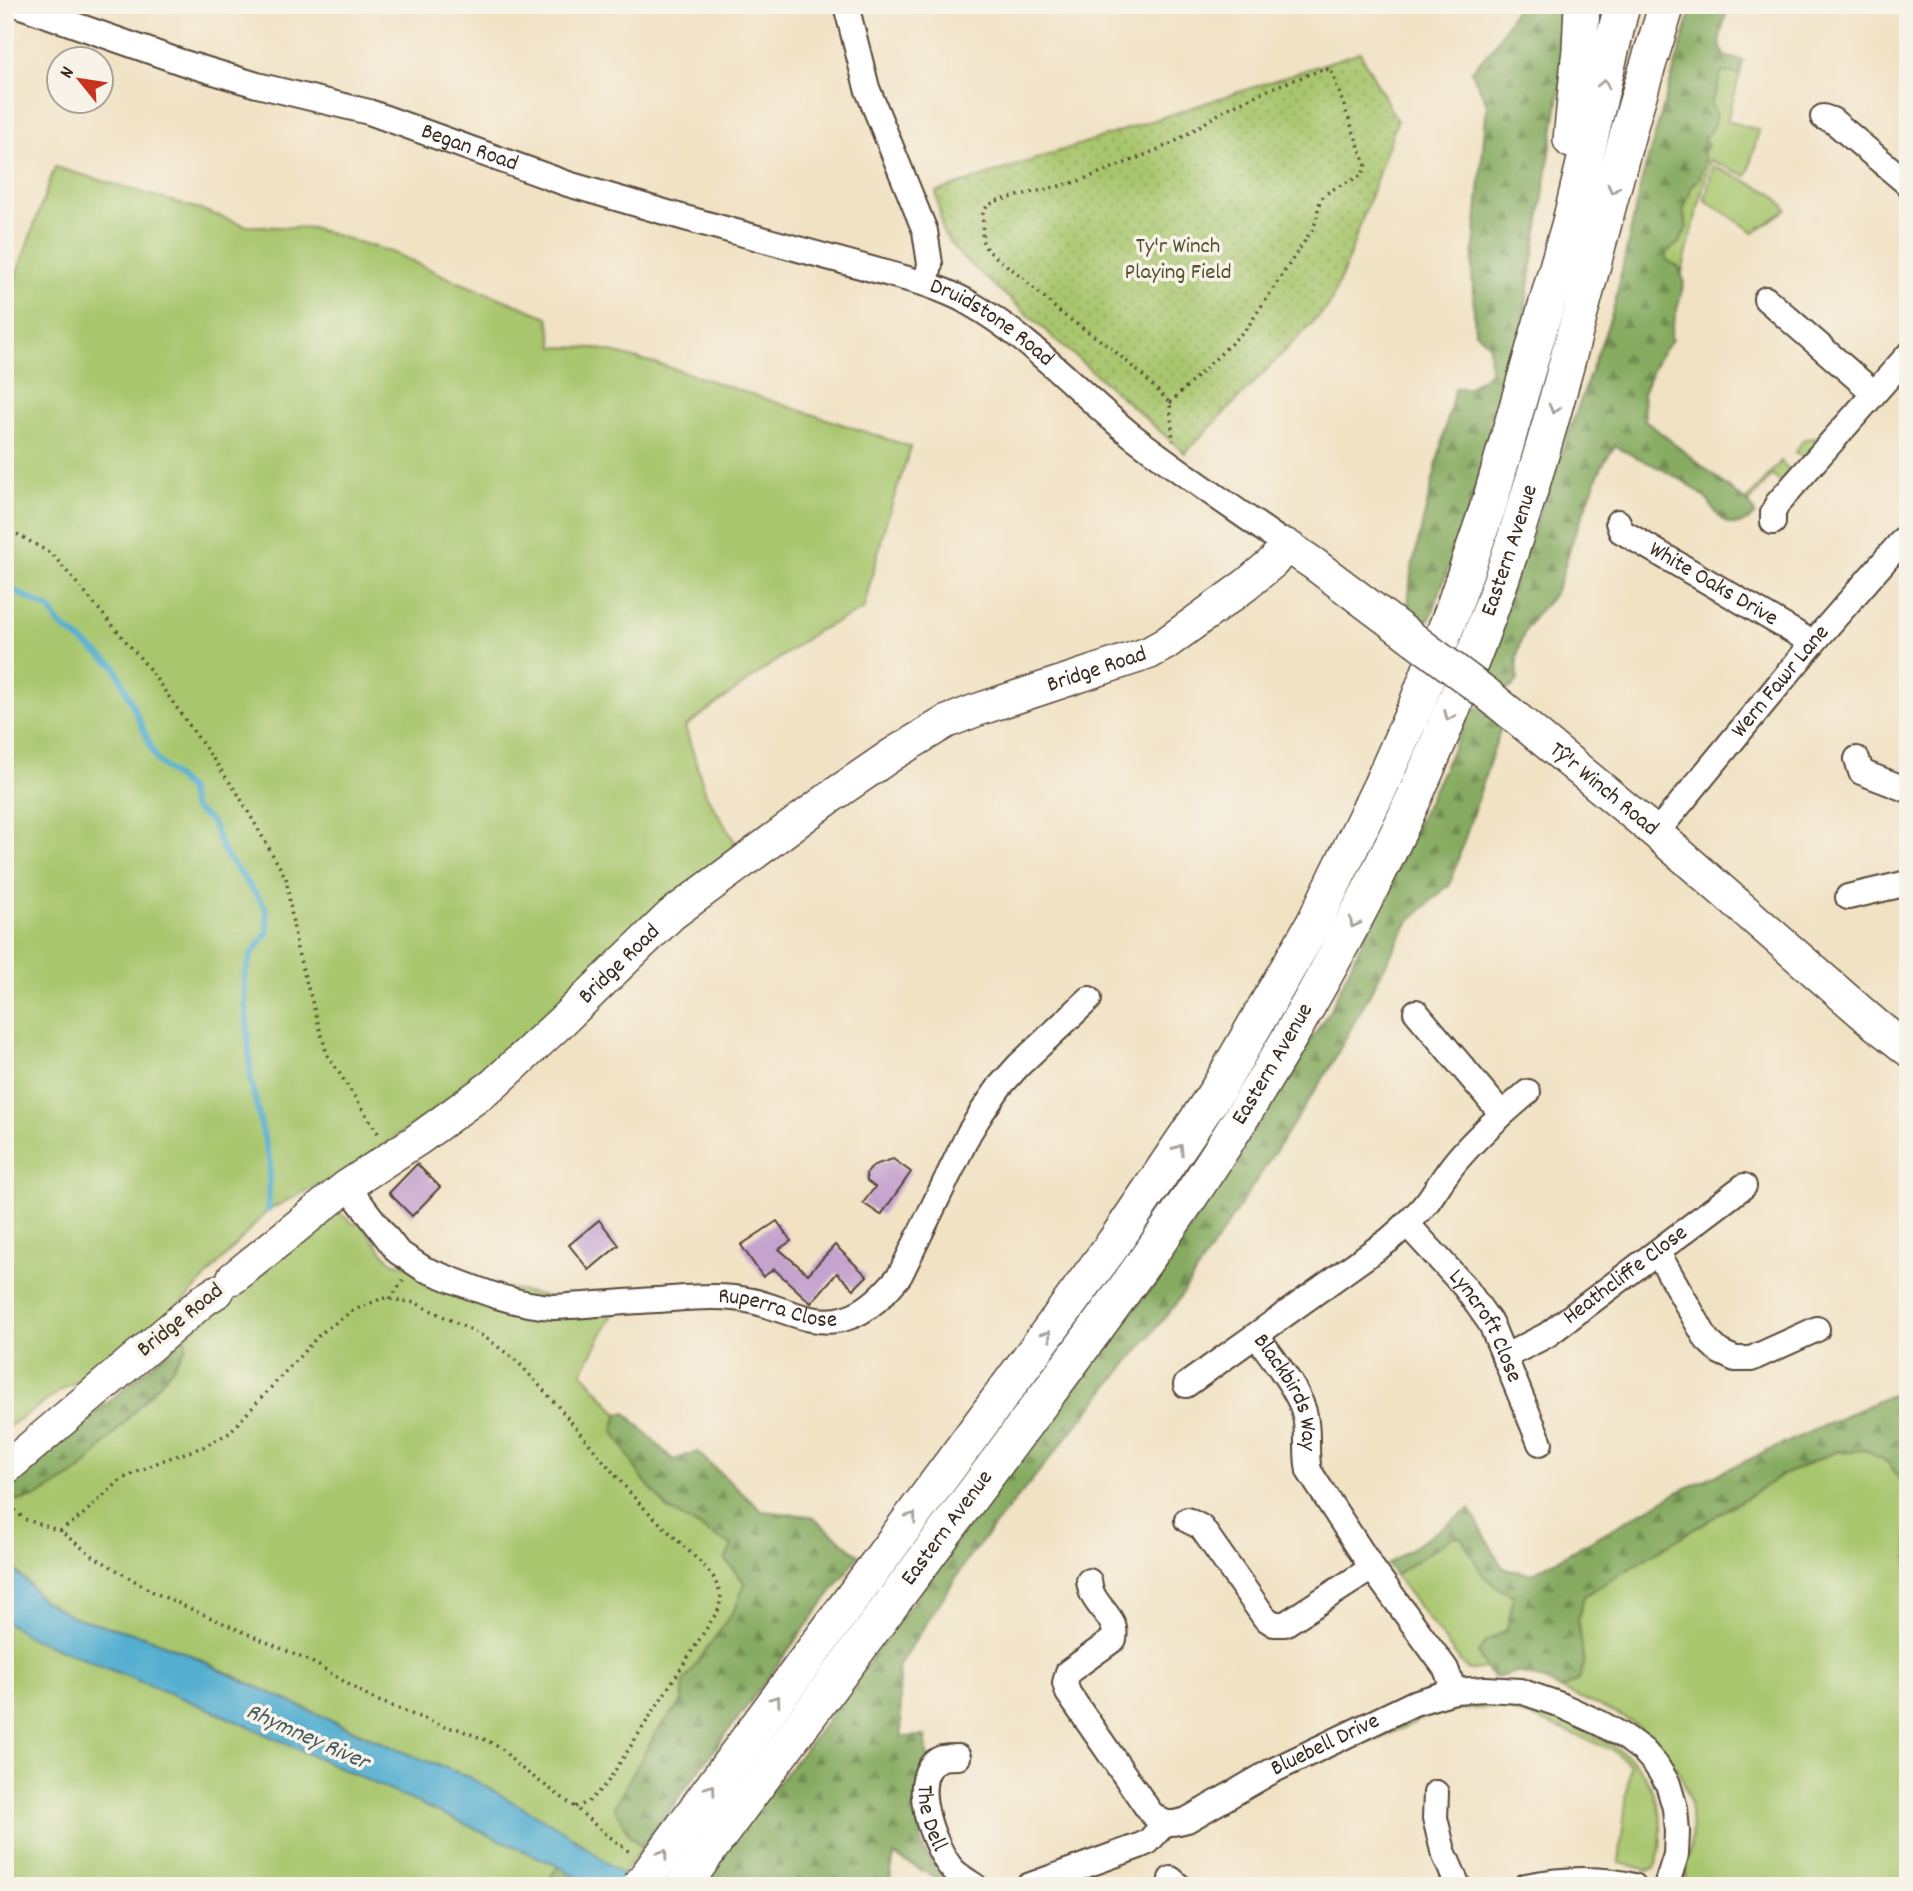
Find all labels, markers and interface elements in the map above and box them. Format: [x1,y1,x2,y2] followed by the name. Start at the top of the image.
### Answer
[46,46,116,116] north arrow
[54,62,82,84] text: N
[1595,78,1610,90] one-way arrow
[416,116,522,181] street label: Began Road
[1607,183,1621,195] one-way arrow
[1124,231,1232,290] park label: Ty'r Winch Playing Field
[925,270,1061,375] street label: Druidstone Road
[1548,402,1563,414] one-way arrow
[1473,481,1547,621] street label: Eastern Avenue
[1642,534,1784,635] street label: White Oaks Drive
[1724,618,1838,746] street label: Wern Fawr Lane
[1043,638,1151,702] street label: Bridge Road
[1443,709,1457,722] one-way arrow
[1541,735,1665,845] street label: Tŷ'r Winch Road
[1348,916,1362,928] one-way arrow
[572,917,668,1012] street label: Bridge Road
[1224,997,1322,1132] street label: Eastern Avenue
[1171,1144,1183,1157] one-way arrow
[1557,1217,1695,1333] street label: Heathcliffe Close
[1440,1262,1530,1388] street label: Lyncroft Close
[131,1276,231,1366] street label: Bridge Road
[717,1281,838,1337] street label: Ruperra Close
[1244,1327,1324,1452] street label: Blackbirds Way
[1039,1330,1051,1342] one-way arrow
[893,1463,1002,1593] street label: Eastern Avenue
[903,1512,916,1525] one-way arrow
[768,1695,780,1708] one-way arrow
[240,1696,377,1781] water label: Rhymney River
[1265,1705,1385,1786] street label: Bluebell Drive
[703,1784,715,1797] one-way arrow
[907,1784,955,1858] street label: The Dell
[655,1850,667,1862] one-way arrow

